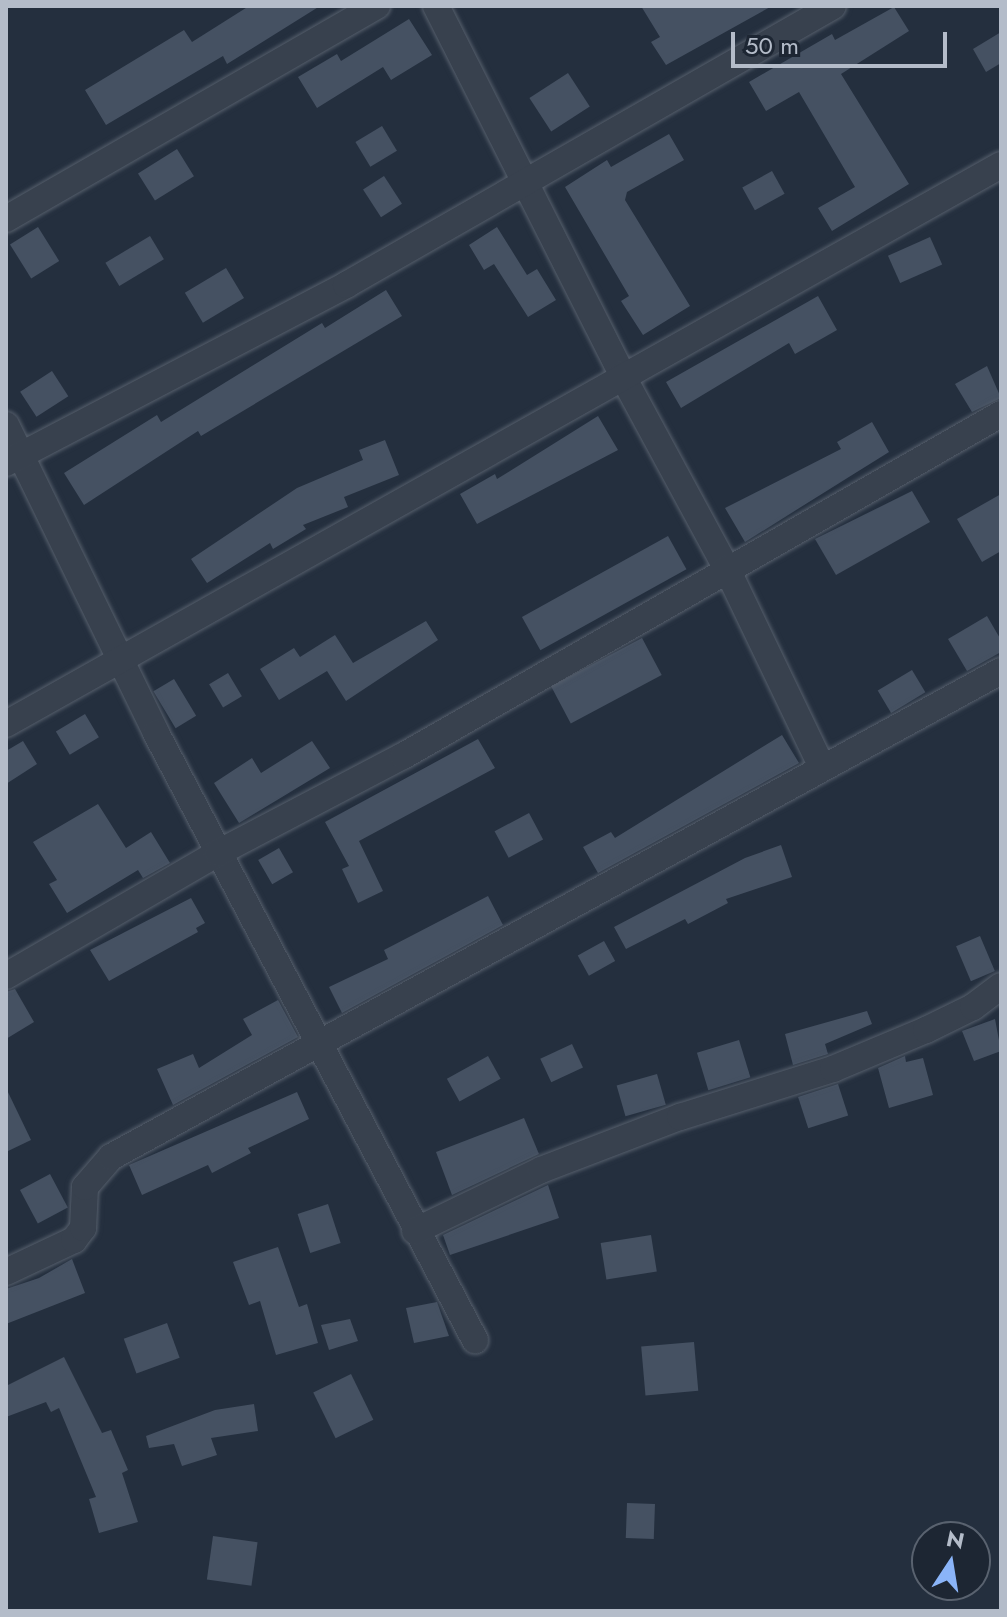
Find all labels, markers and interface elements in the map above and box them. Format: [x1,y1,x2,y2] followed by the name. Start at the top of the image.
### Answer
[735,16,951,66] scale bar
[745,28,799,63] text: 50 m
[911,1521,991,1601] north arrow
[944,1522,967,1557] text: N

